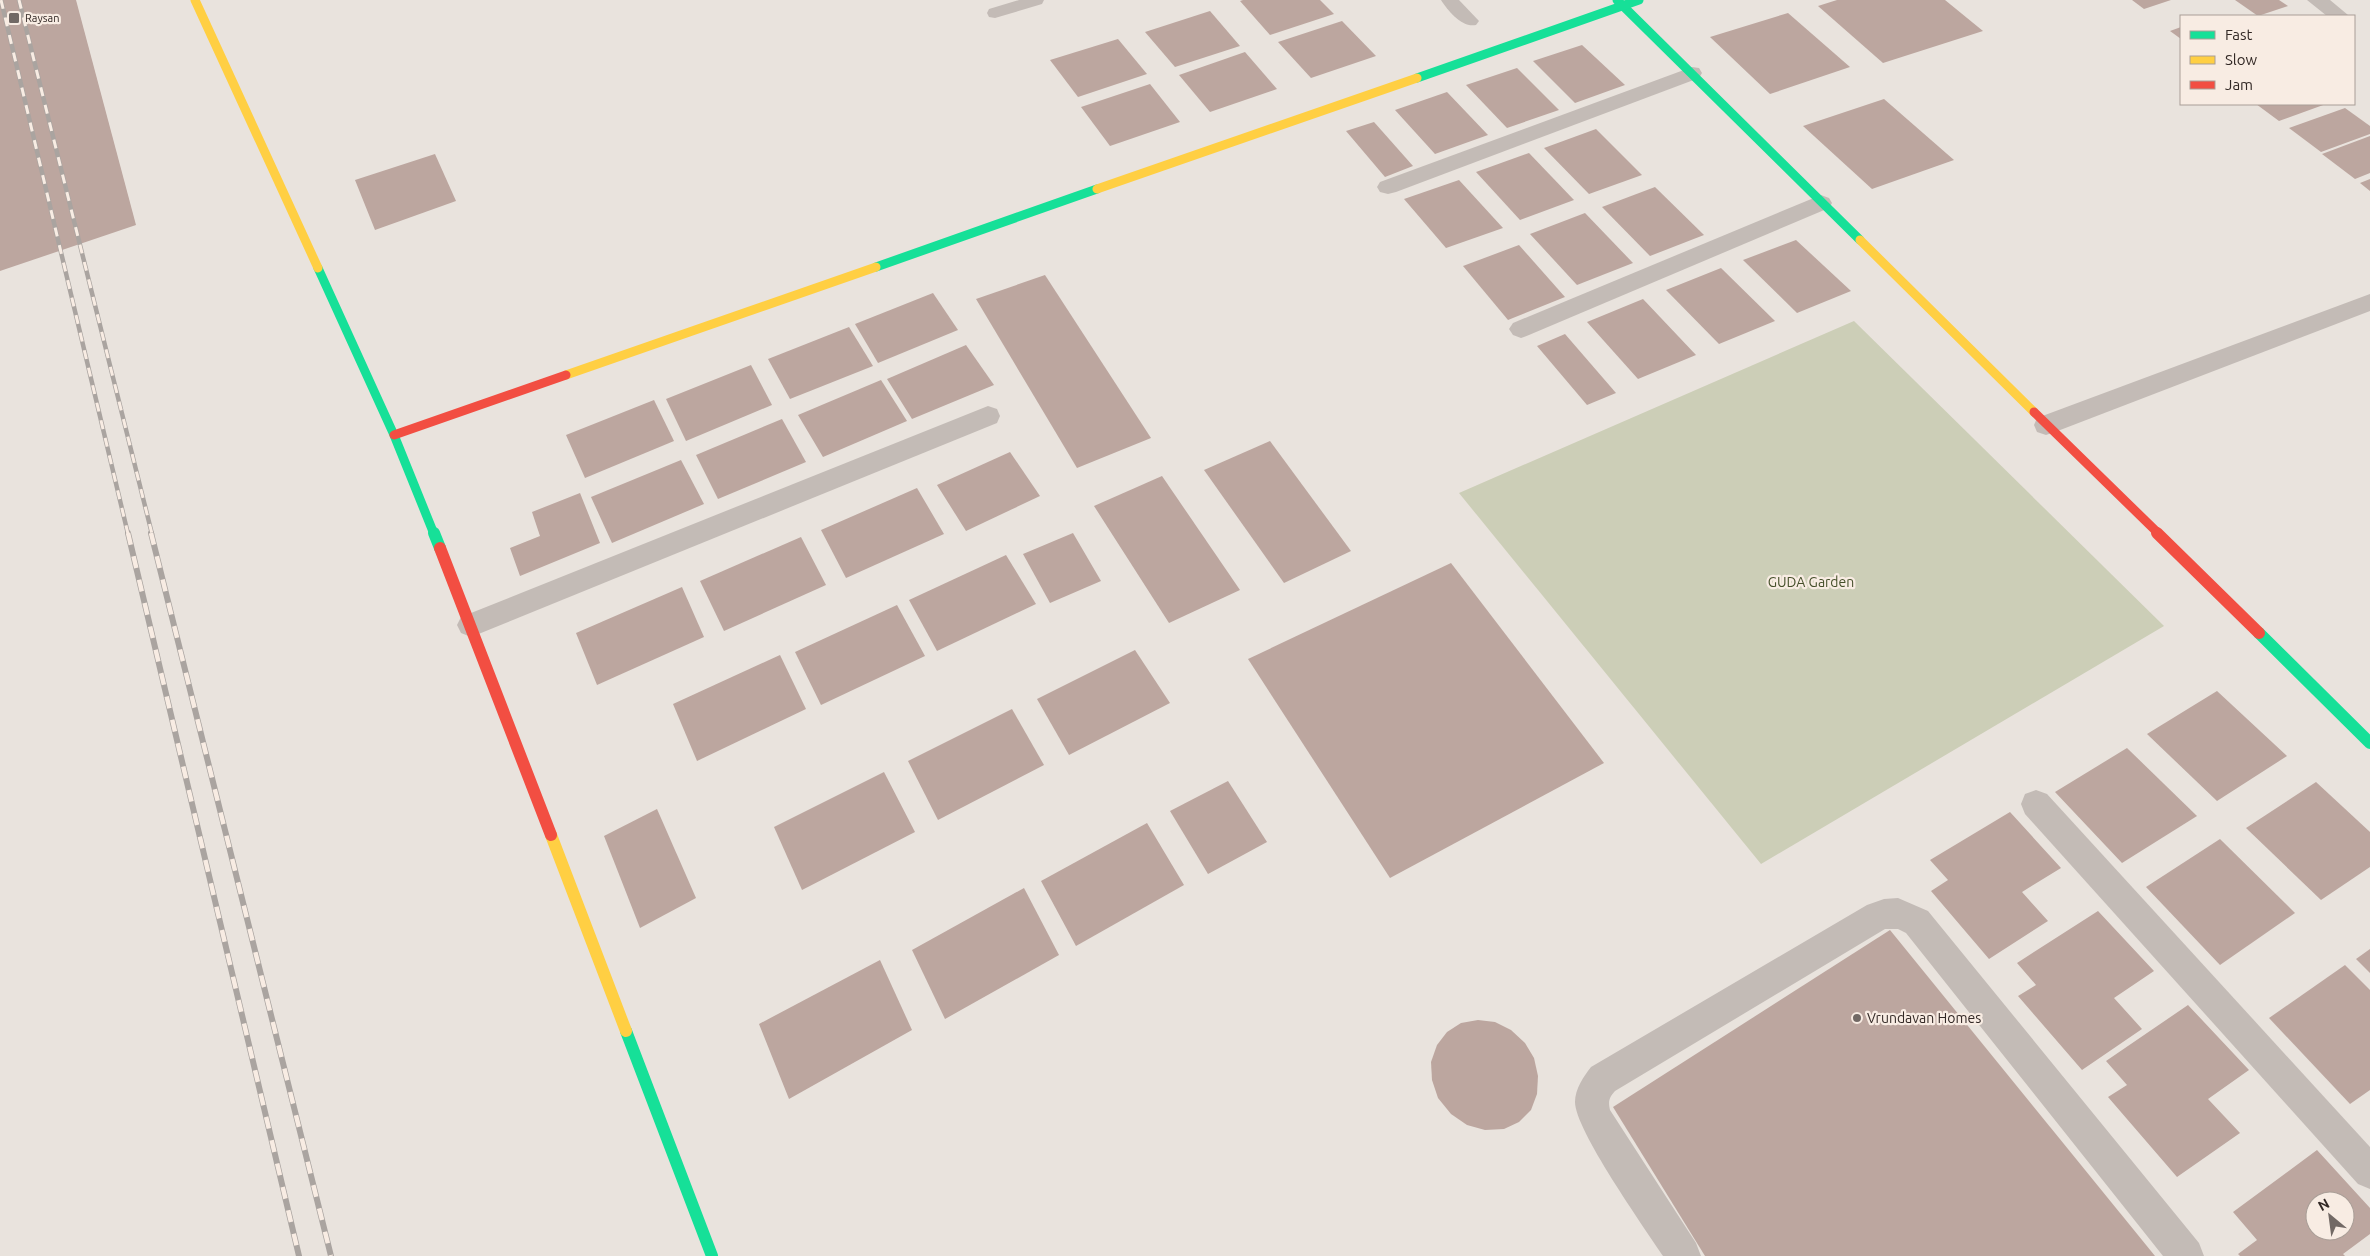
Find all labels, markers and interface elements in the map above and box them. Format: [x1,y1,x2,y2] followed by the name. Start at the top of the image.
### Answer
[7,11,21,25] marker: Raysan
[25,12,60,24] place label: Raysan
[2180,15,2355,105] legend
[2225,26,2253,43] text: Fast
[2225,51,2258,68] text: Slow
[2225,76,2253,93] text: Jam
[1768,574,1854,590] park label: GUDA Garden
[1867,1010,1981,1026] place label: Vrundavan Homes
[1851,1012,1863,1024] marker: Vrundavan Homes
[2305,1191,2355,1241] north arrow
[2315,1195,2332,1214] text: N

